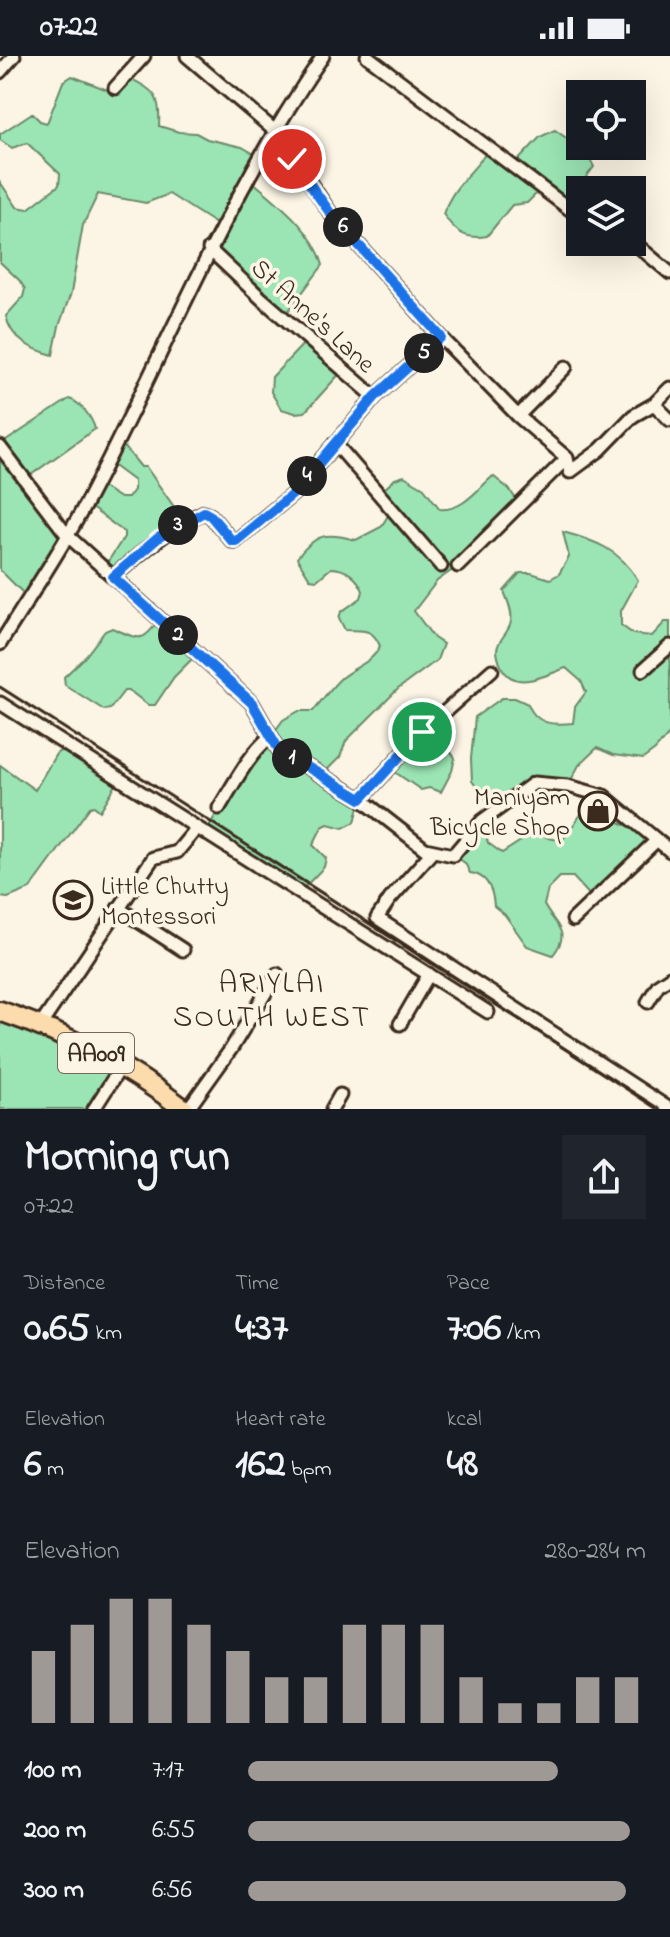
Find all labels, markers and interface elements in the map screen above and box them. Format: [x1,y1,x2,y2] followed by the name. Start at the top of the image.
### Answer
[40,6,98,50] text: 07:22
[566,80,646,256] map controls
[566,80,646,160] button: locate
[258,125,326,193] pin
[270,137,314,181] icon: check
[566,176,646,256] button: layers
[323,207,363,247] pin: 6
[338,211,348,243] text: 6
[241,251,383,384] street label: St Anne's Lane
[404,333,444,373] pin: 5
[418,337,430,369] text: 5
[287,456,327,496] pin: 4
[302,460,312,492] text: 4
[158,505,198,545] pin: 3
[173,509,183,541] text: 3
[158,615,198,655] pin: 2
[173,619,183,651] text: 2
[388,698,456,766] pin
[400,710,444,754] icon: arrive
[272,738,312,778] pin: 1
[289,742,296,774] text: 1
[429,780,570,848] place label: Maniyam Bicycle Shop
[577,790,619,832] shop icon: Maniyam Bicycle Shop
[101,869,229,937] place label: Little Chutty Montessori
[52,879,94,921] school or university icon: Little Chutty Montessori
[173,963,371,1041] district label: ARIYLAI SOUTH WEST
[58,1033,134,1073] road number: AA009
[24,1126,230,1190] text: Morning run
[562,1135,646,1219] button: share
[24,1188,74,1226] text: 07:22
[24,1268,105,1300] text: Distance
[235,1268,279,1300] text: Time
[447,1268,490,1300] text: Pace
[24,1300,90,1359] text: 0.65
[235,1300,288,1359] text: 4:37
[447,1300,501,1359] text: 7:06
[90,1318,122,1350] text: km
[501,1318,540,1350] text: /km
[24,1404,105,1436] text: Elevation
[235,1404,326,1436] text: Heart rate
[447,1404,482,1436] text: kcal
[24,1436,42,1495] text: 6
[235,1436,286,1495] text: 162
[447,1436,478,1495] text: 48
[42,1454,64,1486] text: m
[286,1454,332,1486] text: bpm
[24,1533,120,1571] text: Elevation
[545,1533,646,1571] text: 280–284 m
[24,1752,81,1790] text: 100 m
[152,1752,184,1790] text: 7:17
[24,1812,86,1850] text: 200 m
[152,1812,195,1850] text: 6:55
[24,1872,84,1910] text: 300 m
[152,1872,192,1910] text: 6:56

